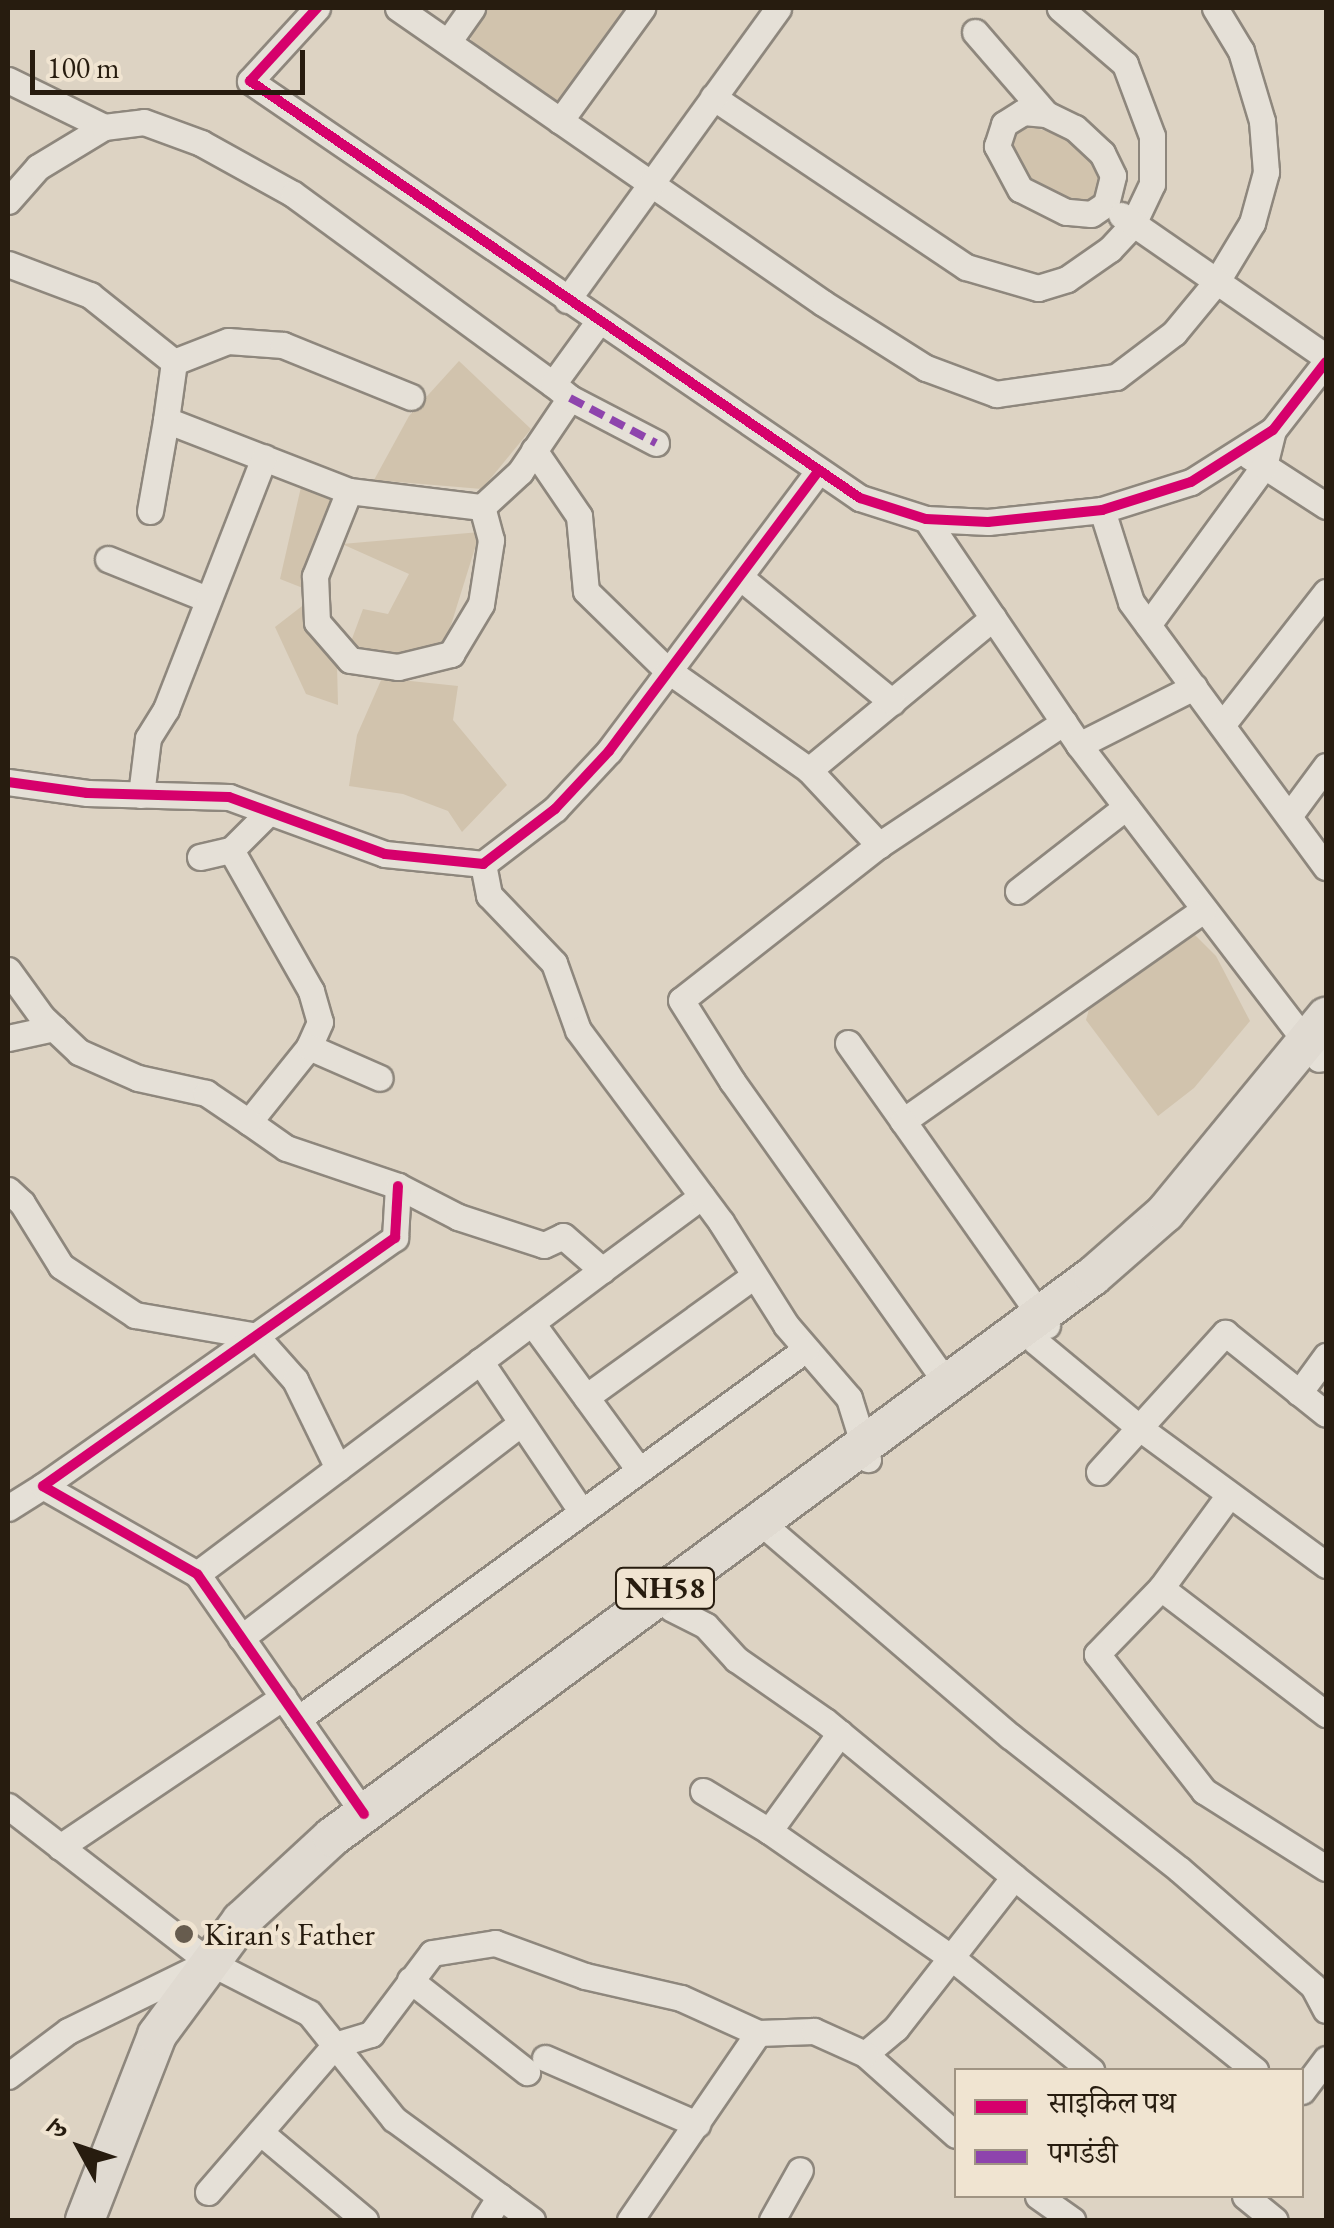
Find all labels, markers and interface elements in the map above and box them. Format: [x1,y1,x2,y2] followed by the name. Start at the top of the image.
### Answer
[35,30,310,92] scale bar
[47,48,120,87] text: 100 m
[612,1563,718,1613] road number: NH58
[204,1915,375,1953] place label: Kiran's Father
[173,1923,195,1945] marker: Kiran's Father
[954,2068,1304,2198] legend
[1048,2083,1176,2122] text: साइकिल पथ
[30,2098,130,2198] north arrow
[39,2112,75,2146] text: उ
[1048,2133,1118,2172] text: पगडंडी

